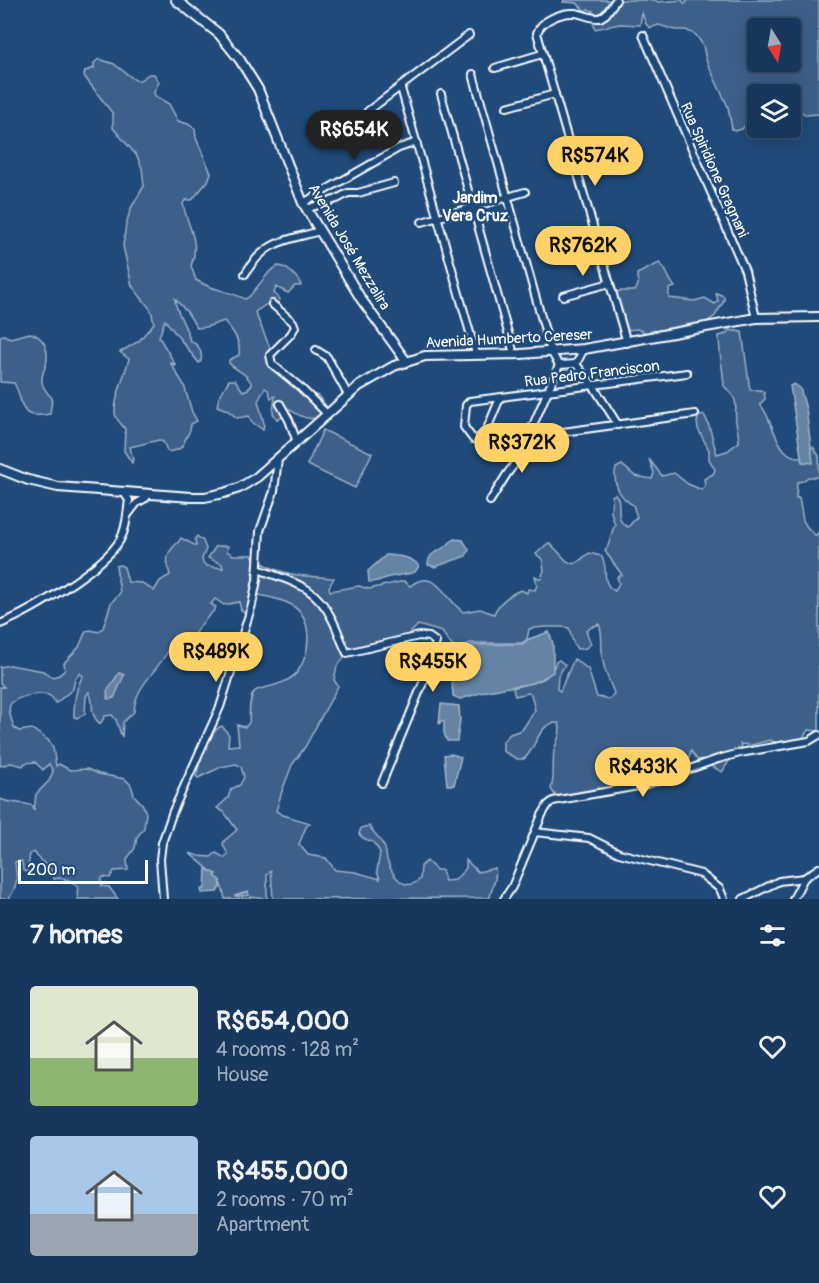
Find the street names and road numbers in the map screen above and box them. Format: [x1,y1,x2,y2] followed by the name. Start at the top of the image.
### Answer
[676,99,753,241] street label: Rua Spiridione Gragnani
[304,180,394,314] street label: Avenida José Mezzalira
[425,325,594,353] street label: Avenida Humberto Cereser
[523,356,661,392] street label: Rua Pedro Franciscon

